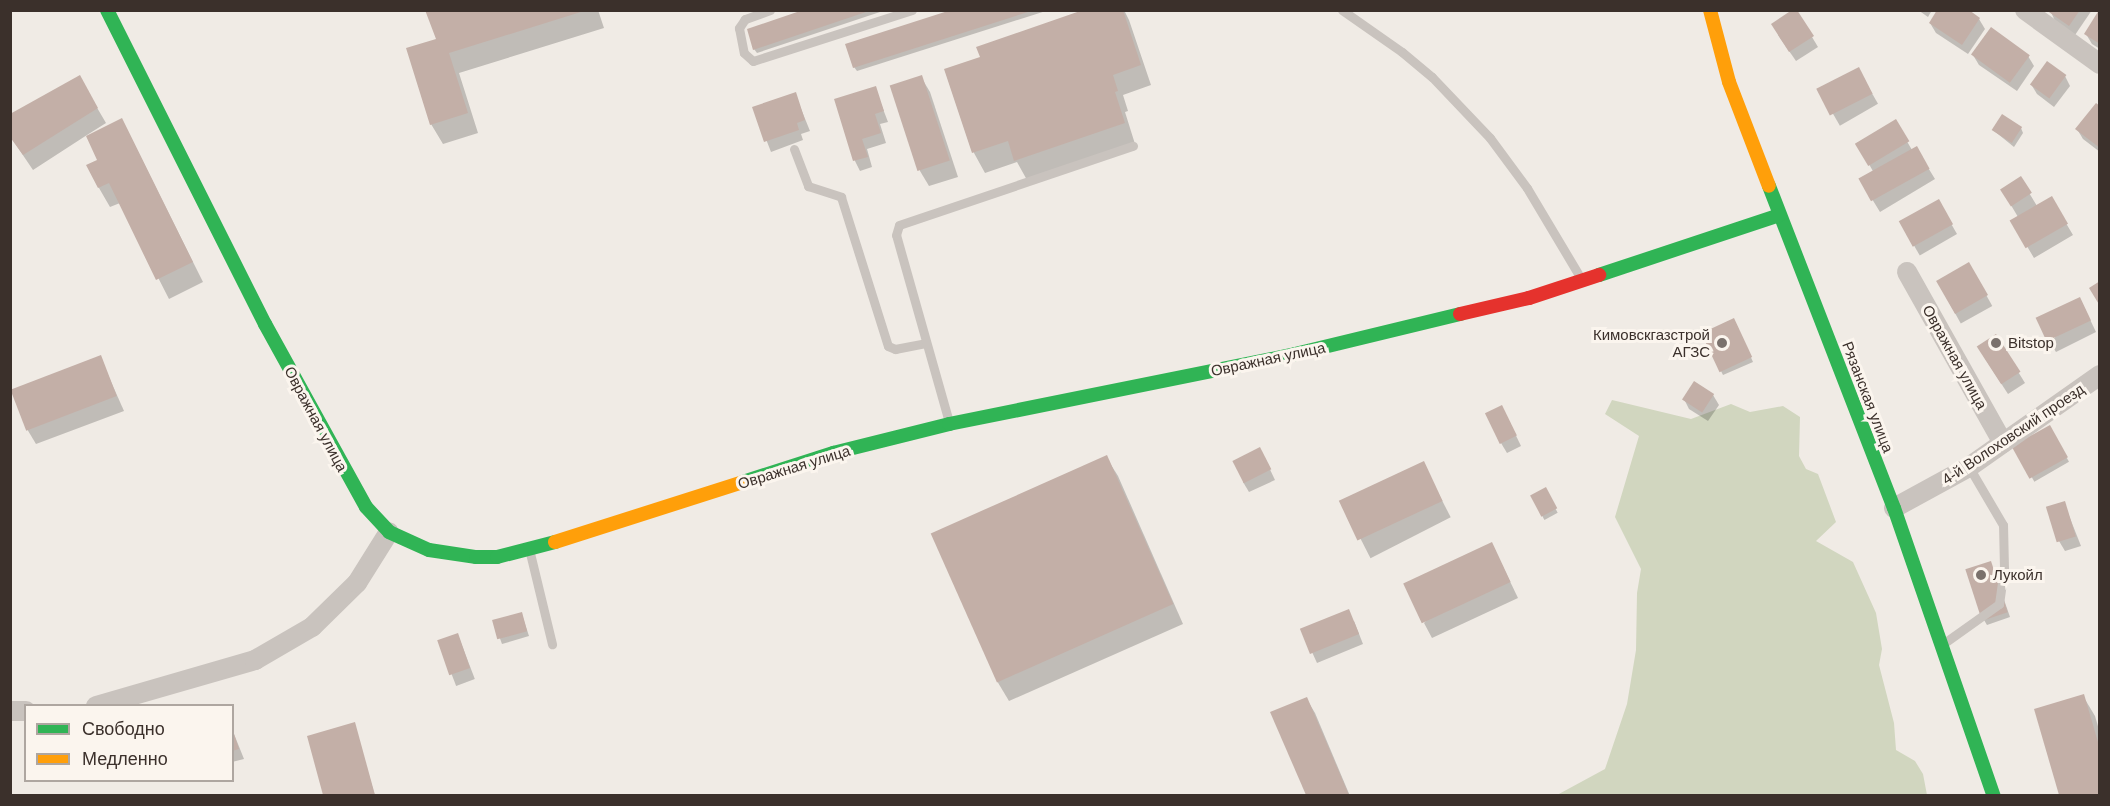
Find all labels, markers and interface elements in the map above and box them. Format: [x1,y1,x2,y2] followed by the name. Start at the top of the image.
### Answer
[1919,302,1991,412] street label: Овражная улица
[1593,325,1710,360] place label: Кимовскгазстрой АГЗС
[2008,334,2054,352] place label: Bitstop
[1715,336,1729,350] marker: Кимовскгазстрой АГЗС
[1989,336,2003,350] marker: Bitstop
[1209,338,1327,380] street label: Овражная улица
[1839,339,1897,455] street label: Рязанская улица
[281,363,351,475] street label: Овражная улица
[1939,380,2087,488] street label: 4-й Волоховский проезд
[736,441,852,493] street label: Овражная улица
[1993,566,2043,584] place label: Лукойл
[1974,568,1988,582] marker: Лукойл
[24,704,234,782] legend
[82,719,165,739] text: Свободно
[82,749,168,769] text: Медленно

